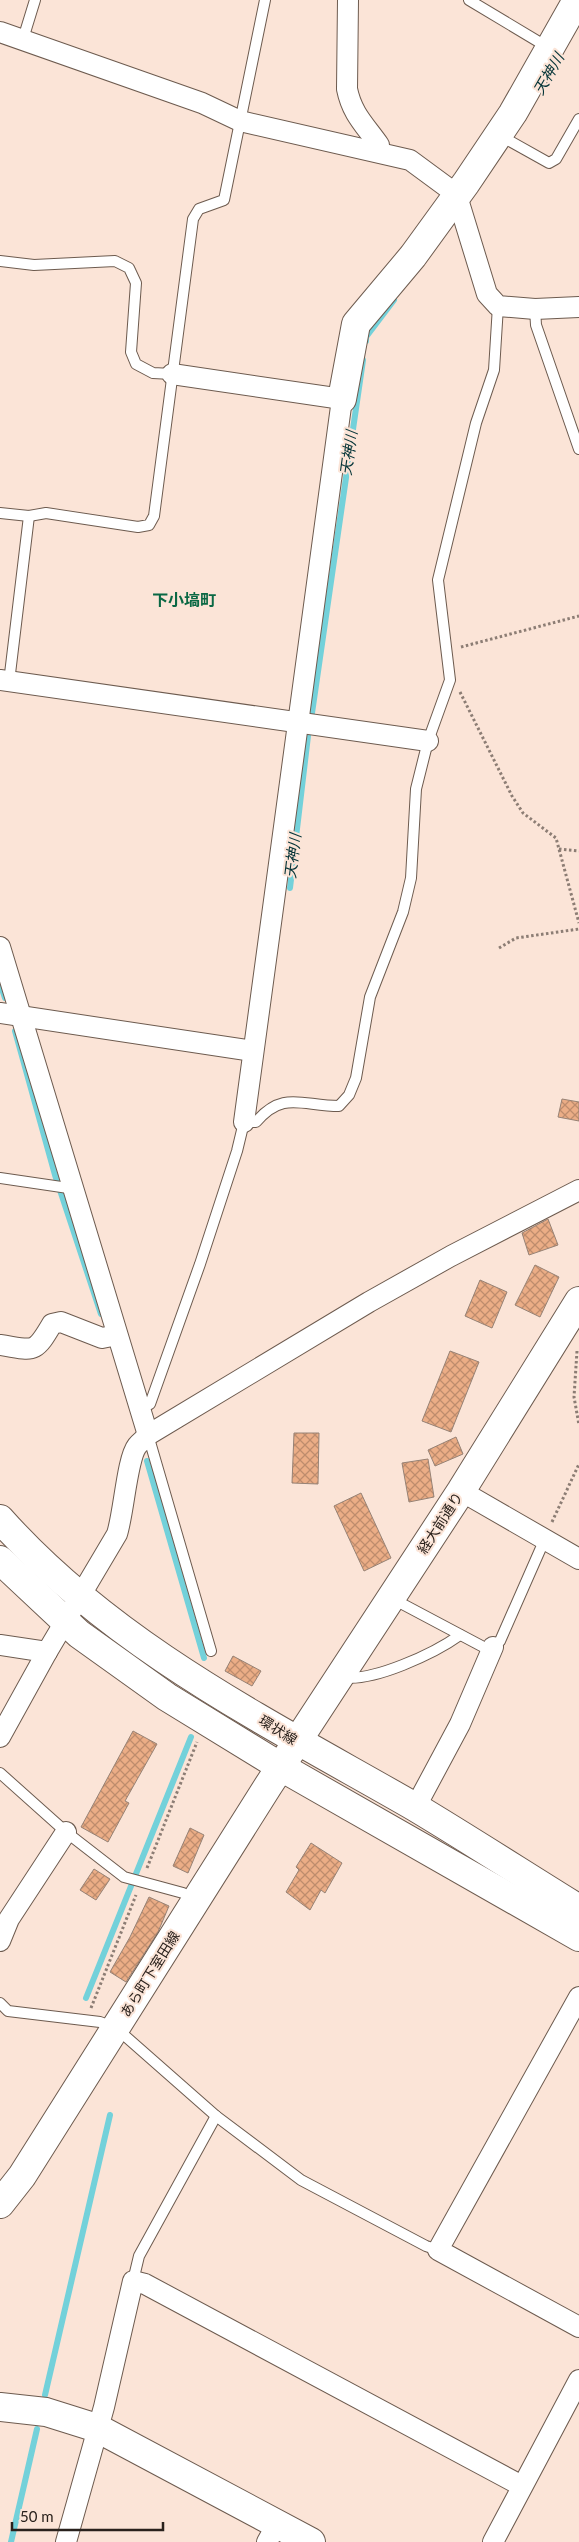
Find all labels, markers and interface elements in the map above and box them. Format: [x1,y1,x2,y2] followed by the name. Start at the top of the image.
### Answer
[529,48,568,97] water label: 天神川
[336,427,360,476] water label: 天神川
[152,590,216,609] district label: 下小塙町
[280,830,304,879] water label: 天神川
[413,1489,466,1557] street label: 経大前通り
[256,1711,301,1748] street label: 環状線
[116,1928,183,2020] street label: あら町下室田線
[12,2500,164,2532] scale bar
[20,2507,54,2525] text: 50 m

